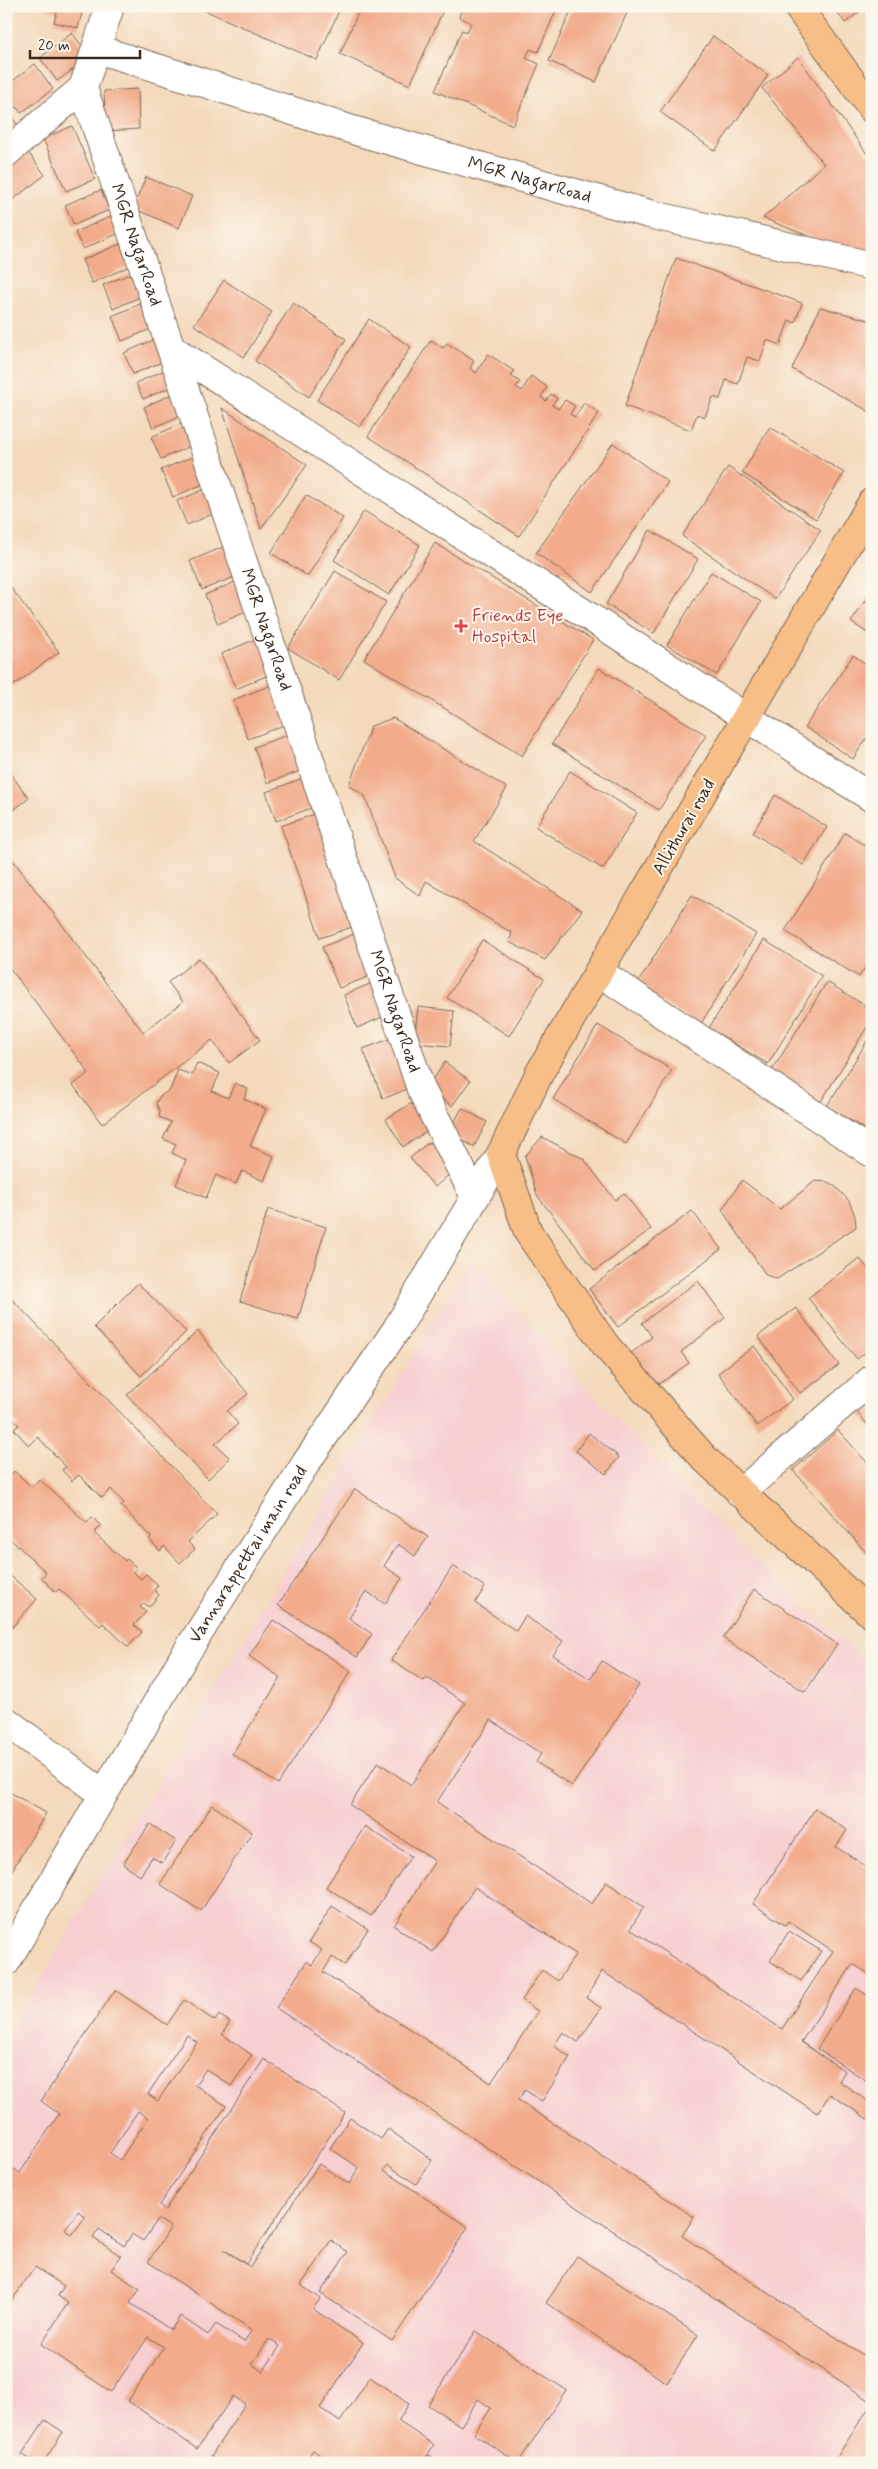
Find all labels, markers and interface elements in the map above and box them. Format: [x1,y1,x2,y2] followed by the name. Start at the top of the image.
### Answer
[30,28,140,60] scale bar
[38,36,70,56] text: 20 m
[465,151,594,209] street label: MGR NagarRoad
[104,181,168,309] street label: MGR NagarRoad
[234,565,298,694] street label: MGR NagarRoad
[472,604,563,649] place label: Friends Eye Hospital
[454,619,468,633] marker: Friends Eye Hospital
[647,775,721,879] street label: Allithurai road
[363,947,427,1076] street label: MGR NagarRoad
[183,1461,313,1648] street label: Vannarappettai main road

